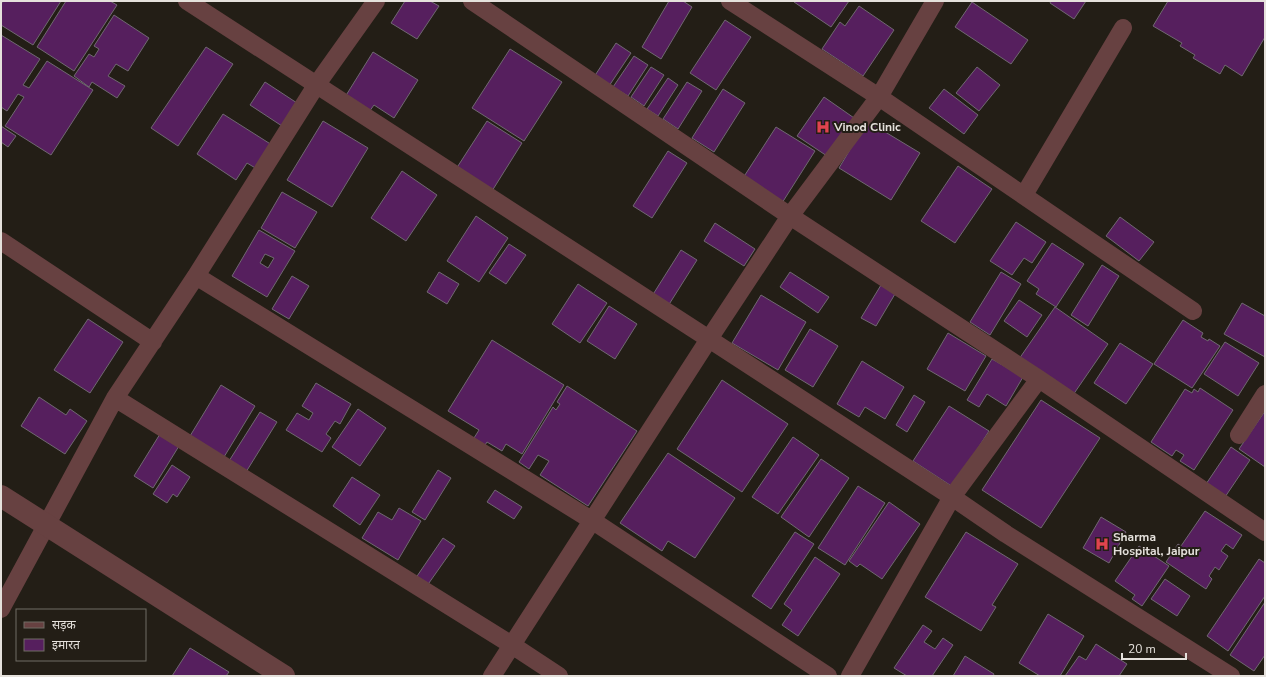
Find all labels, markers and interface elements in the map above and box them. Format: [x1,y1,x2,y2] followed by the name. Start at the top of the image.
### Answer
[815,119,831,135] hospital icon: Vinod Clinic
[833,119,901,135] place label: Vinod Clinic
[1113,529,1200,559] place label: Sharma Hospital, Jaipur
[1094,536,1110,552] hospital icon: Sharma Hospital, Jaipur
[16,609,146,661] legend
[52,617,77,633] text: सड़क
[1122,635,1186,661] scale bar
[52,637,81,653] text: इमारत
[1128,641,1156,657] text: 20 m

